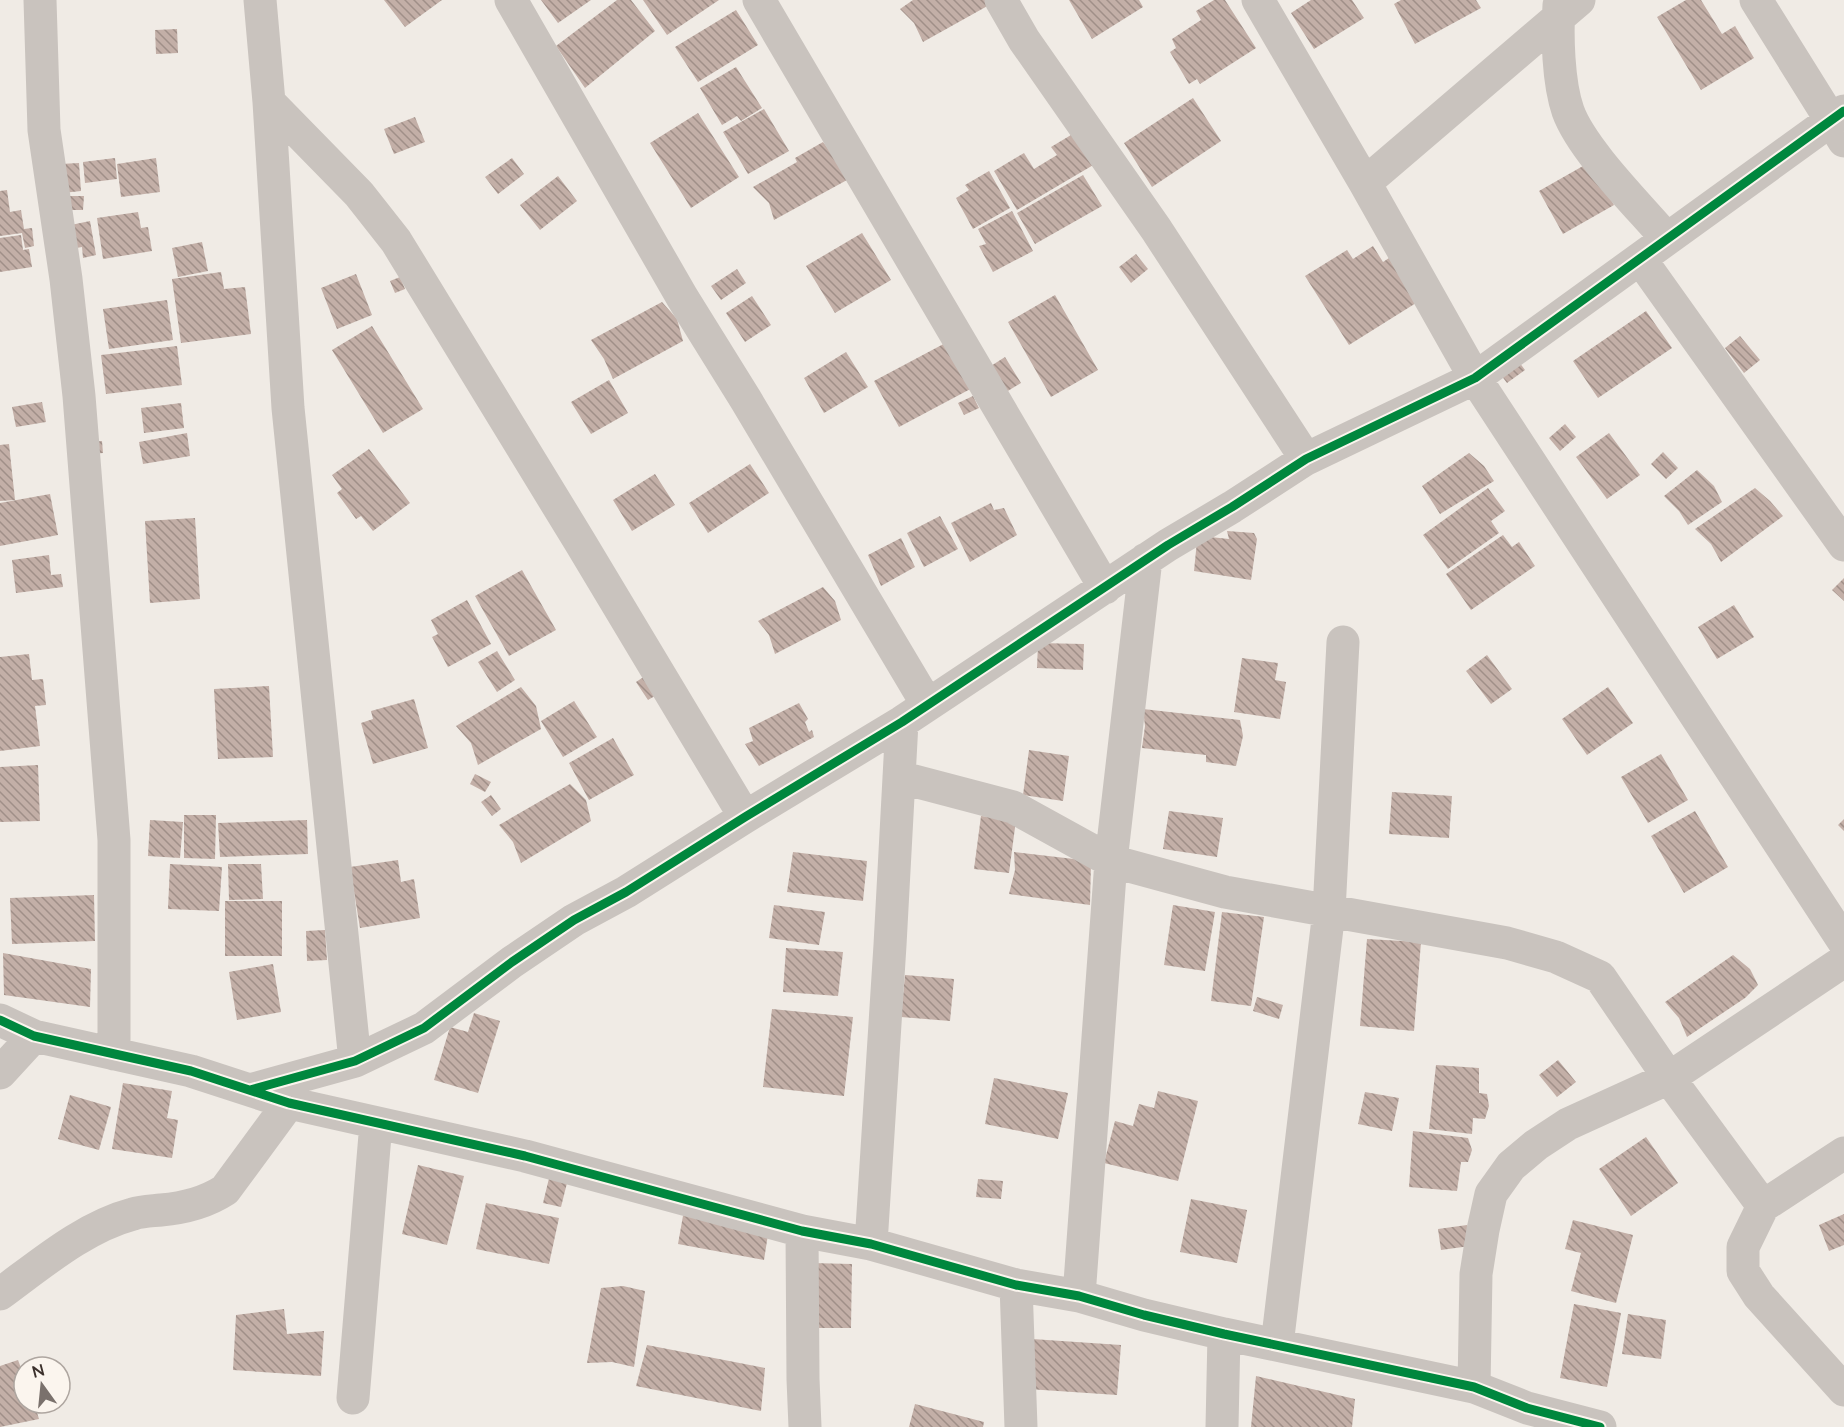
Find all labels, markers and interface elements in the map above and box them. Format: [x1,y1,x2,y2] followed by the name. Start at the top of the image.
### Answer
[12,1355,72,1415] north arrow
[30,1359,46,1381] text: N

